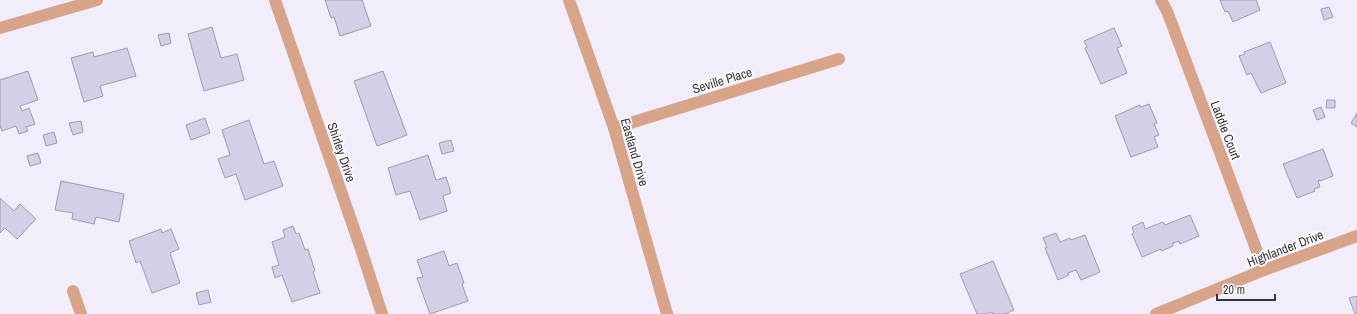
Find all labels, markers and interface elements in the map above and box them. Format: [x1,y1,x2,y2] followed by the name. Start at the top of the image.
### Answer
[690,63,754,98] street label: Seville Place
[1207,98,1245,162] street label: Laddie Court
[617,116,652,188] street label: Eastland Drive
[323,120,360,184] street label: Shirley Drive
[1245,226,1326,271] street label: Highlander Drive
[1217,276,1275,302] scale bar
[1223,282,1245,298] text: 20 m

